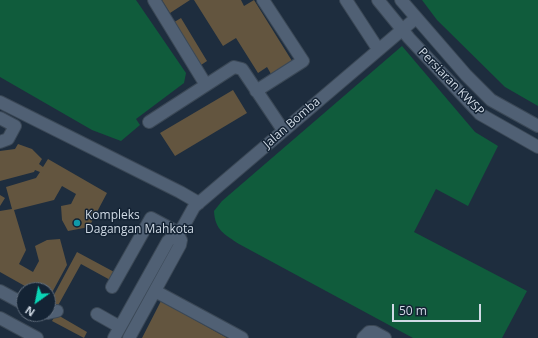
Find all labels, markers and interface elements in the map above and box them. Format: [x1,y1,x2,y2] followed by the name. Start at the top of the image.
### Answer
[415,45,487,119] street label: Persiaran KWSP
[261,95,323,151] street label: Jalan Bomba
[85,209,194,237] place label: Kompleks Dagangan Mahkota
[72,218,82,228] marker: Kompleks Dagangan Mahkota
[16,282,56,322] north arrow
[394,296,483,322] scale bar
[399,302,427,319] text: 50 m
[22,303,38,320] text: N

